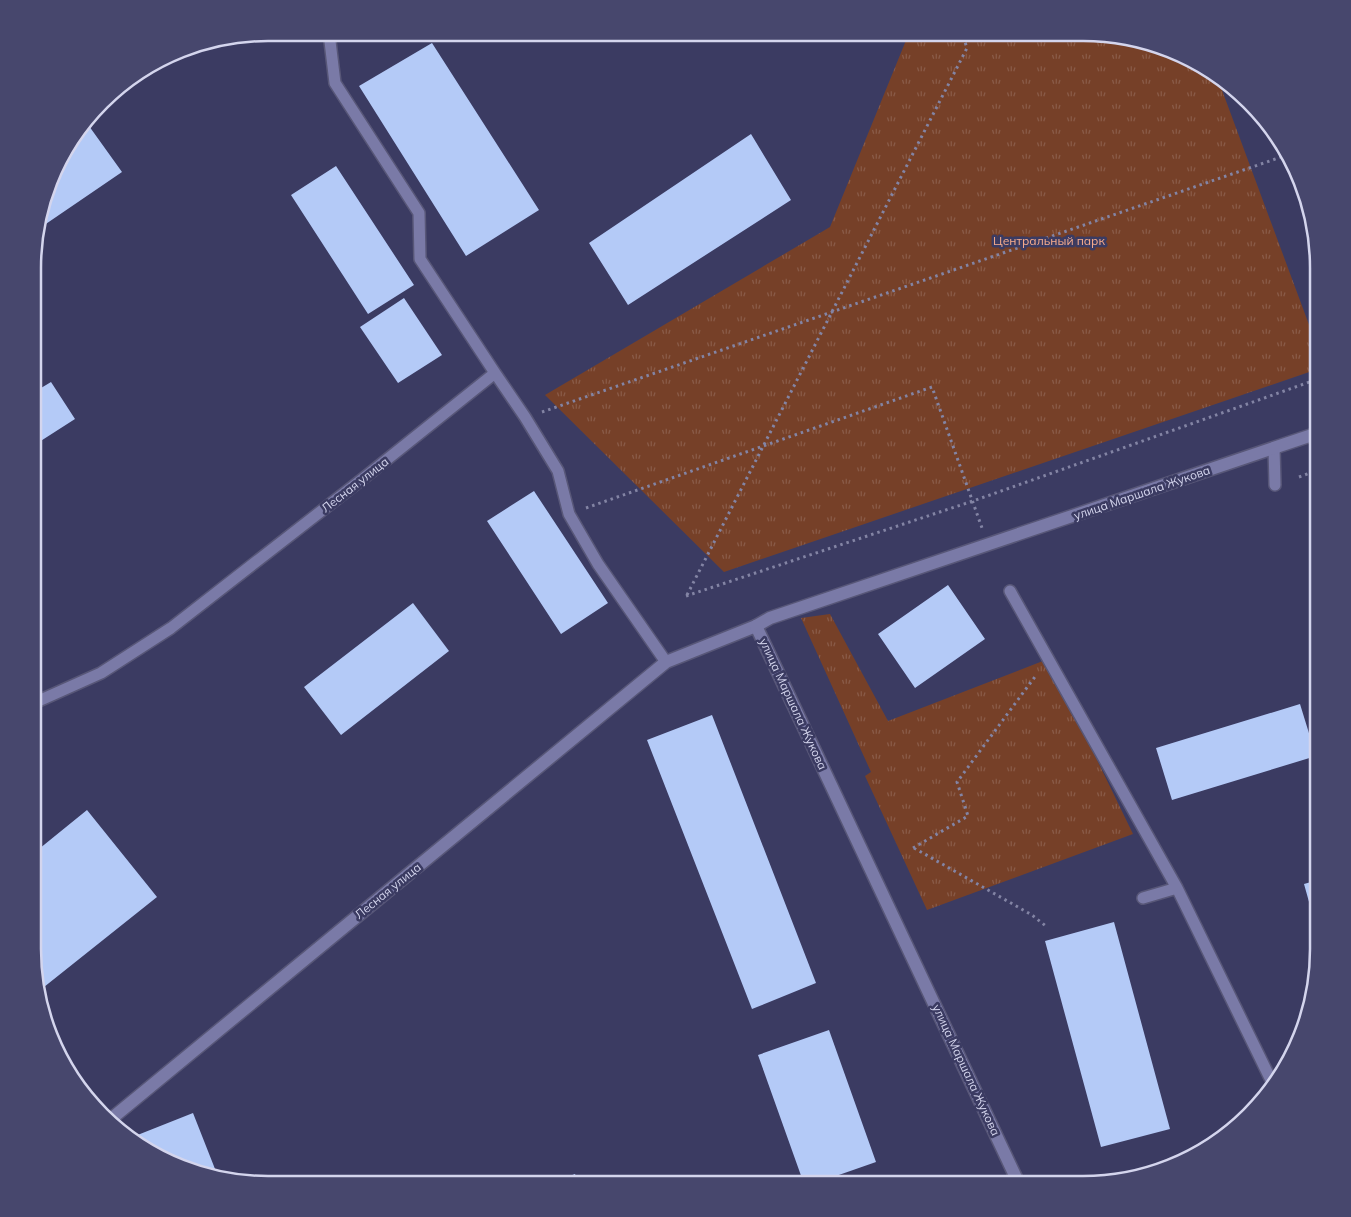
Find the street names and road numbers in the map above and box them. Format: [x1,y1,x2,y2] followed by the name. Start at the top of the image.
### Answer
[318,454,391,515] street label: Лесная улица
[1072,462,1212,523] street label: улица Маршала Жукова
[756,636,831,772] street label: улица Маршала Жукова
[351,859,424,922] street label: Лесная улица
[929,1002,1004,1138] street label: улица Маршала Жукова

